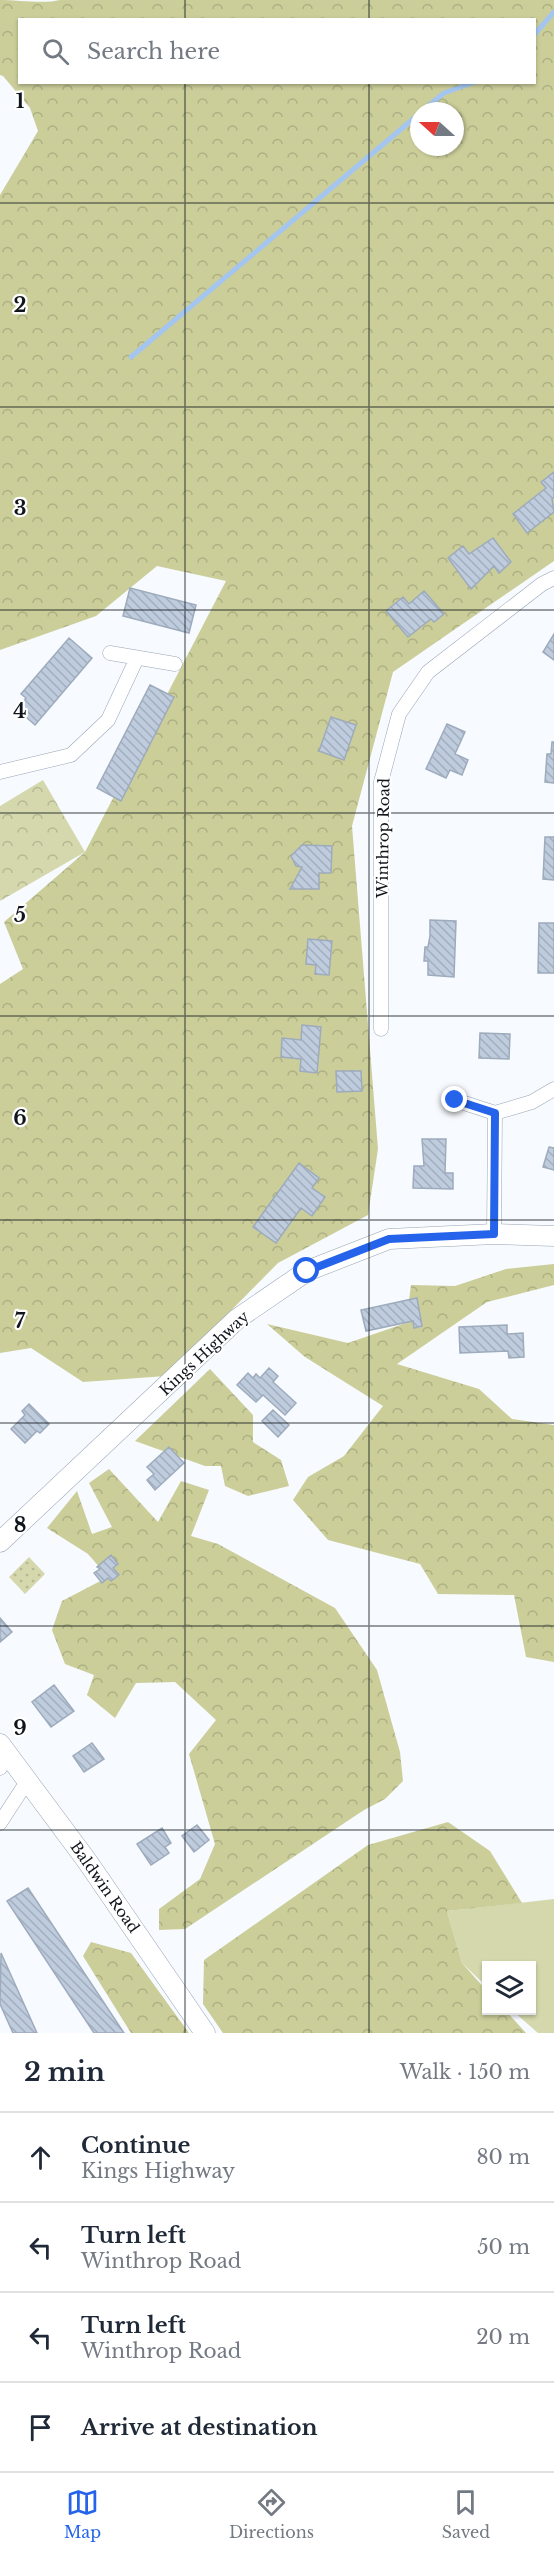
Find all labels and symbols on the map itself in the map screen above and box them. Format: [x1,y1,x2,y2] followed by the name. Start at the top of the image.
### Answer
[16,89,25,113] text: 1
[410,102,464,156] north arrow
[13,293,27,317] text: 2
[14,496,26,520] text: 3
[13,699,27,723] text: 4
[372,778,394,899] street label: Winthrop Road
[14,903,26,927] text: 5
[441,1086,467,1112] route end
[13,1106,27,1130] text: 6
[293,1257,319,1283] route start
[155,1306,253,1399] street label: Kings Highway
[15,1309,26,1333] text: 7
[14,1513,26,1537] text: 8
[13,1716,27,1740] text: 9
[66,1838,144,1936] street label: Baldwin Road

